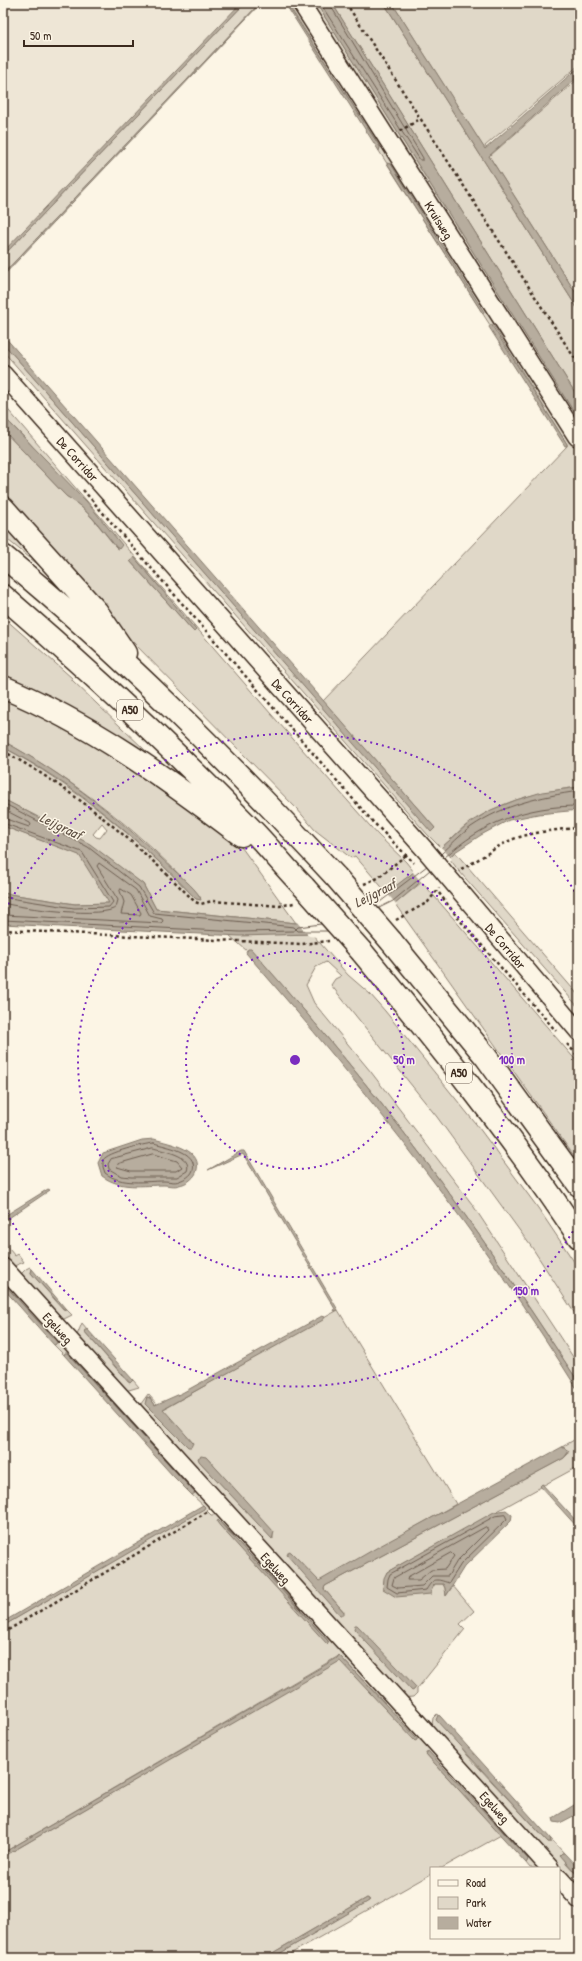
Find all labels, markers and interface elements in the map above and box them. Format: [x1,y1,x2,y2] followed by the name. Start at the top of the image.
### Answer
[24,22,133,48] scale bar
[30,27,51,44] text: 50 m
[420,197,458,243] street label: Kruisweg
[53,433,103,485] street label: De Corridor
[268,675,318,727] street label: De Corridor
[117,700,143,720] road number: A50
[36,807,88,846] water label: Leijgraaf
[350,873,402,912] water label: Leijgraaf
[481,919,531,973] street label: De Corridor
[393,1051,415,1068] text: 50 m
[499,1051,525,1068] text: 100 m
[288,1053,302,1067] centre of rings
[446,1063,472,1083] road number: A50
[513,1282,539,1299] text: 150 m
[39,1308,77,1348] street label: Egelweg
[257,1548,295,1588] street label: Egelweg
[476,1787,514,1827] street label: Egelweg
[430,1867,560,1939] legend
[466,1874,486,1891] text: Road
[466,1894,486,1911] text: Park
[466,1914,492,1931] text: Water

